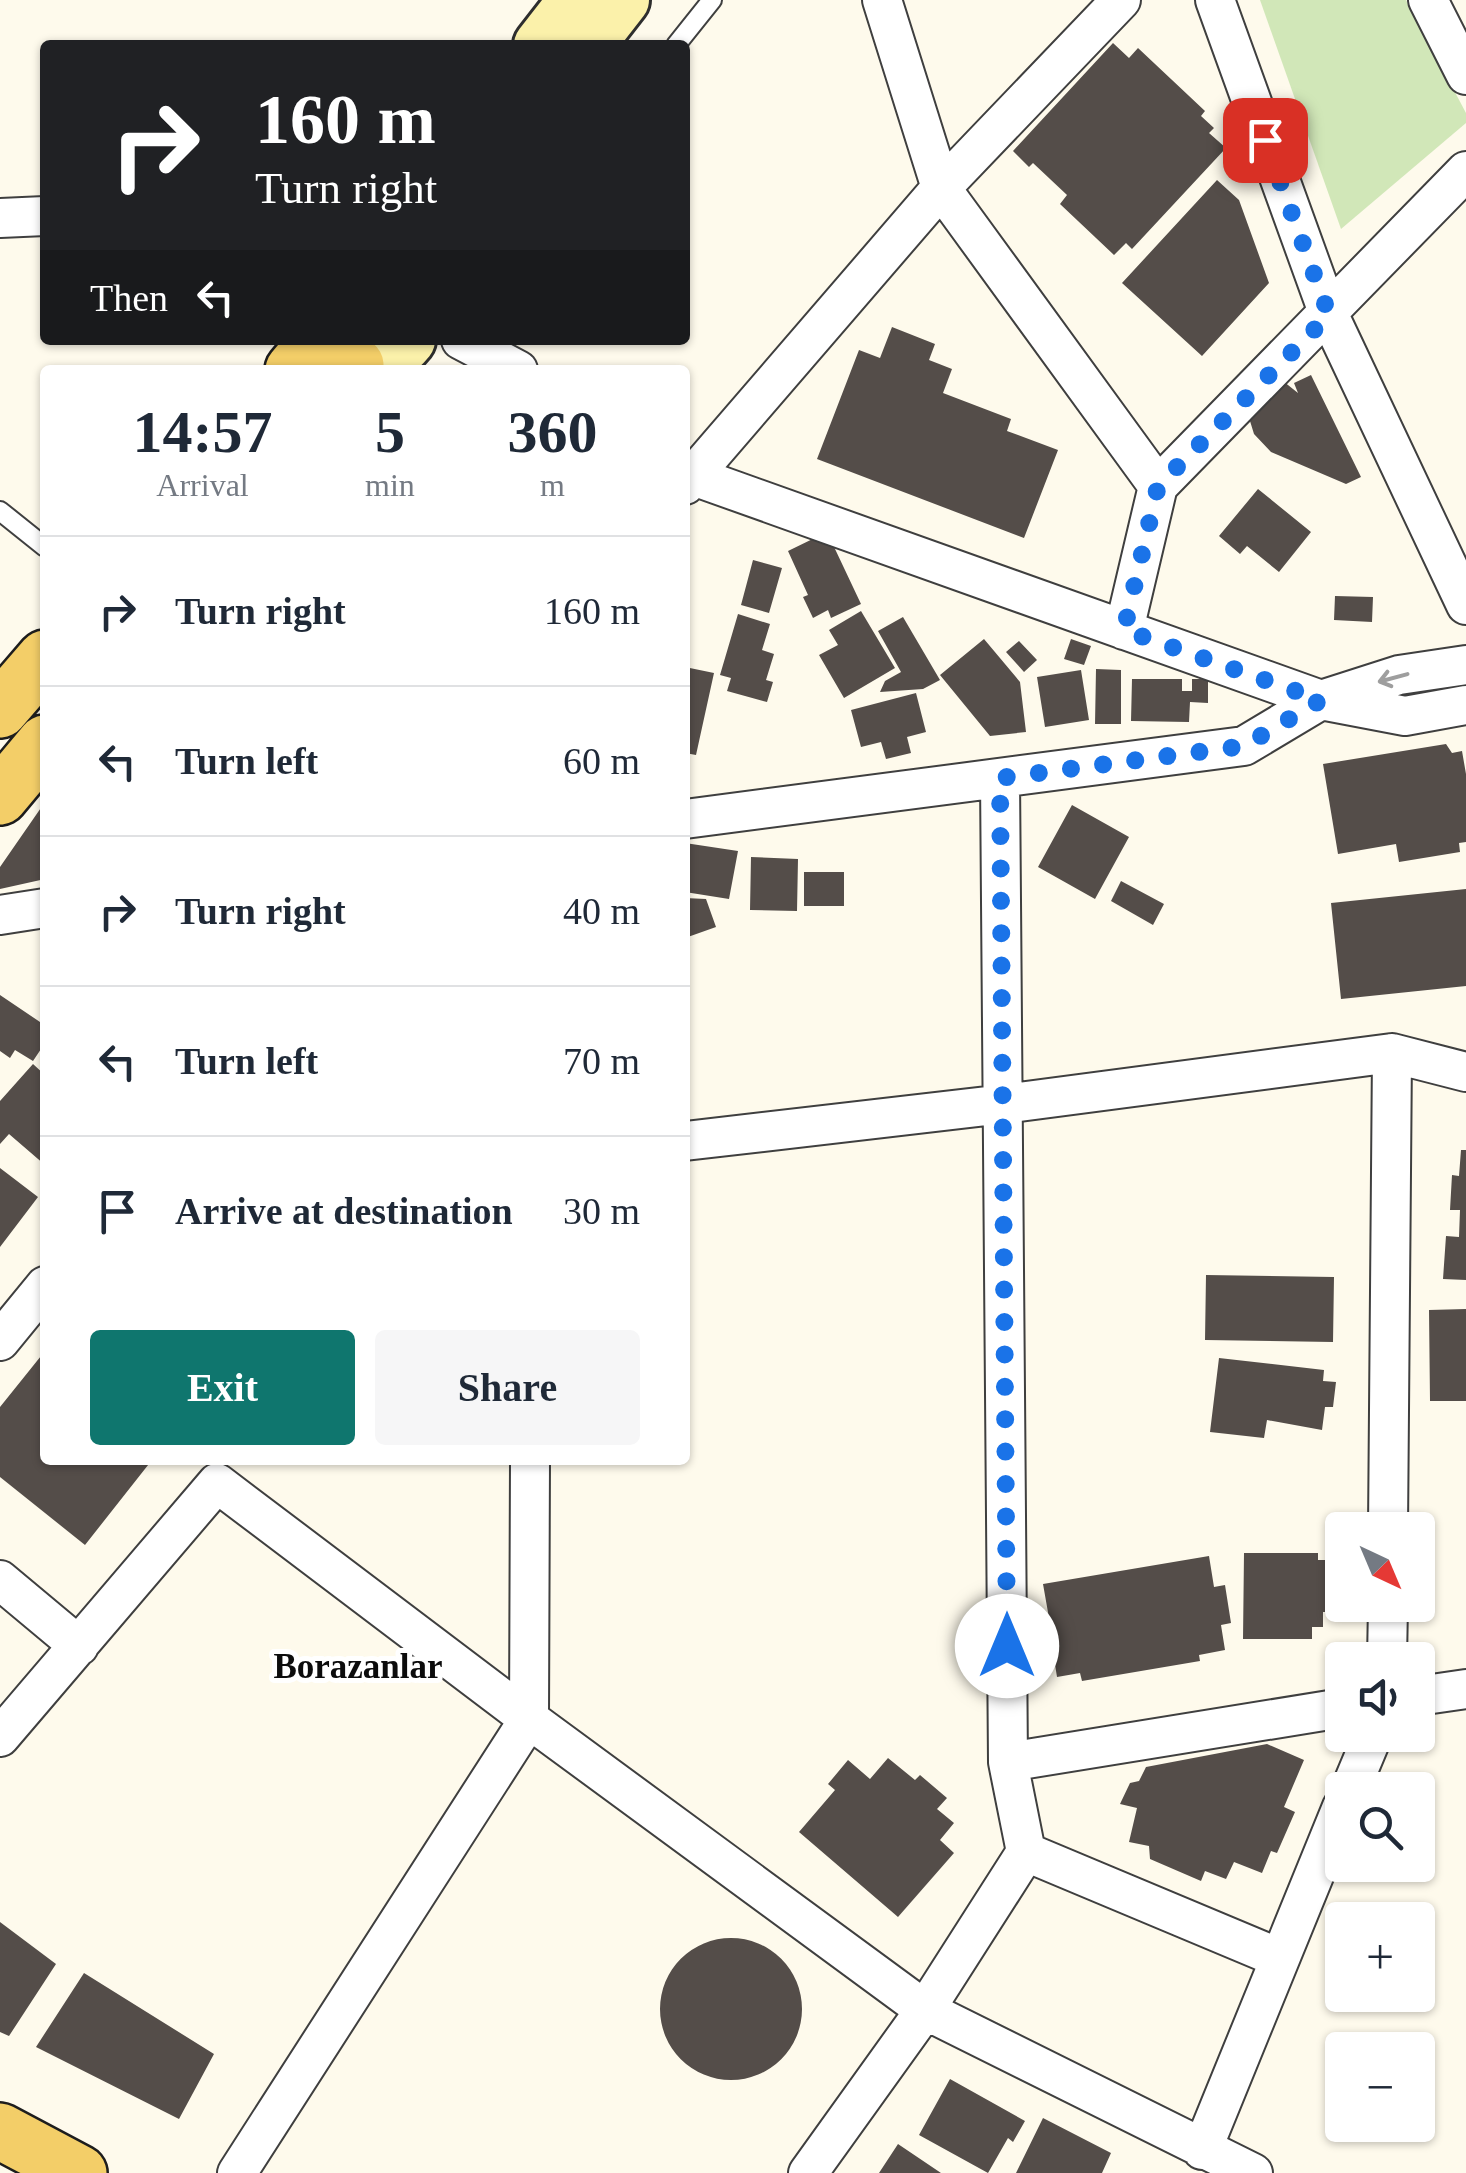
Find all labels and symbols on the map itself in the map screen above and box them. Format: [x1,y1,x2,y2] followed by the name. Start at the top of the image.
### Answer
[1223,98,1308,183] pin
[1377,670,1409,688] one-way arrow
[1325,1512,1435,1622] north arrow
[955,1594,1059,1698] position arrow
[273,1647,443,1686] district label: Borazanlar

